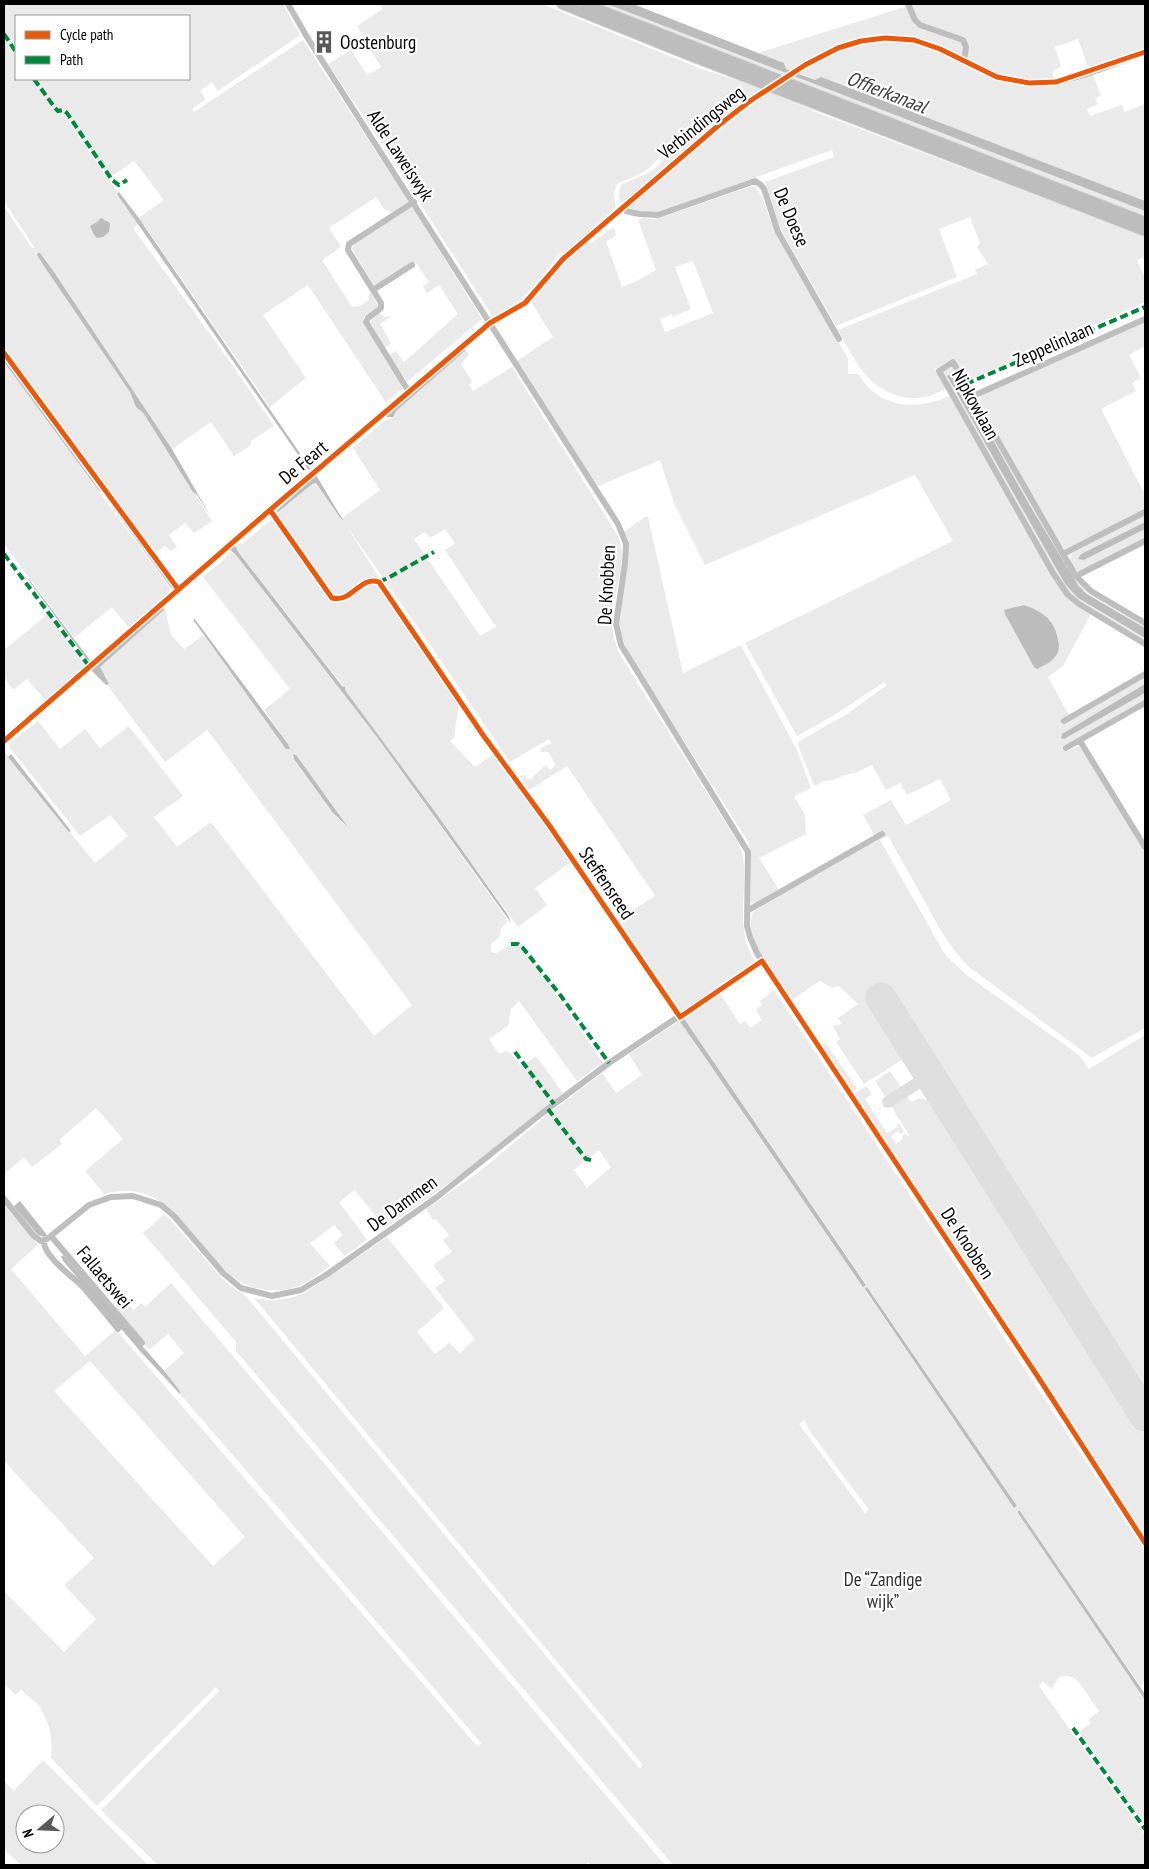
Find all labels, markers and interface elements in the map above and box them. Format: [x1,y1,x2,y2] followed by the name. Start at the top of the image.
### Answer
[15,15,190,80] legend
[60,25,113,44] text: Cycle path
[311,29,337,55] building icon: Oostenburg
[340,30,416,54] place label: Oostenburg
[60,50,83,69] text: Path
[843,65,933,120] water label: Offierkanaal
[652,80,749,165] street label: Verbindingsweg
[363,105,440,206] street label: Alde Laweiswyk
[769,184,815,250] street label: De Doese
[1009,316,1097,372] street label: Zeppelinlaan
[947,365,1005,443] street label: Nipkowlaan
[274,434,333,489] street label: De Feart
[592,544,620,626] street label: De Knobben
[574,842,640,924] street label: Steffensreed
[362,1170,442,1236] street label: De Dammen
[936,1203,1000,1283] street label: De Knobben
[72,1241,138,1313] street label: Fallaetswei
[844,1567,922,1613] park label: De “Zandige wijk”
[15,1804,65,1854] north arrow
[18,1827,37,1840] text: N

